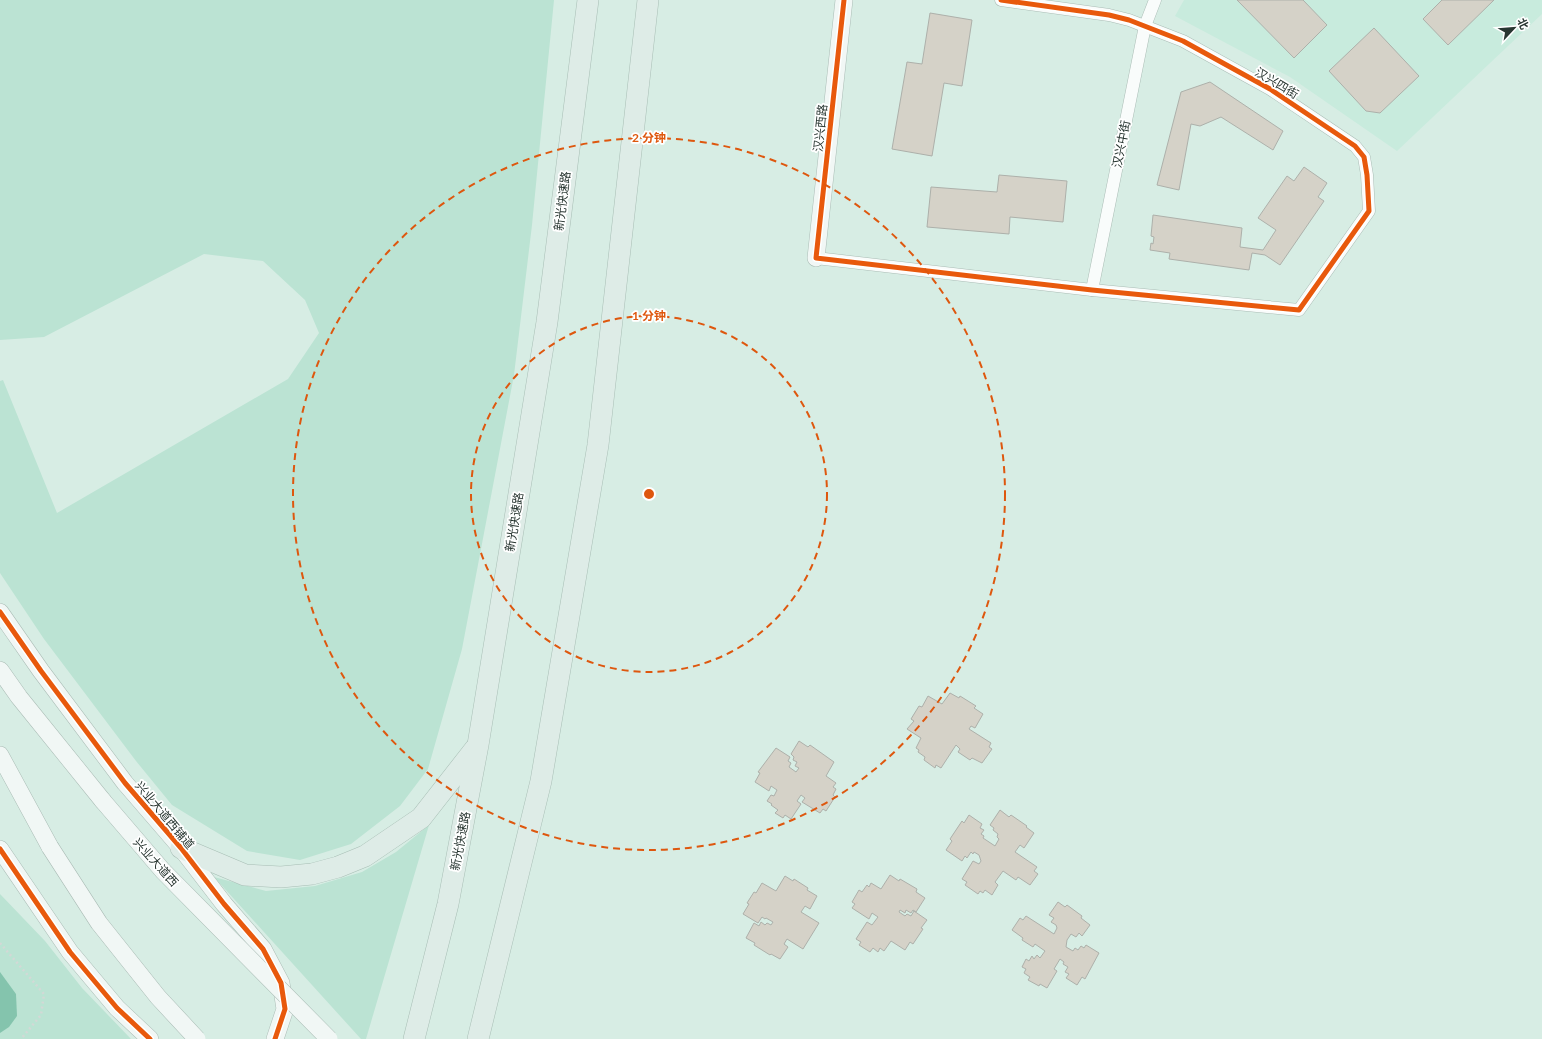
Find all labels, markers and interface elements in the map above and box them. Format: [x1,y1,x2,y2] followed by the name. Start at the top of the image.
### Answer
[1494,8,1534,48] north arrow
[1515,16,1532,31] text: 北
[1253,64,1301,102] street label: 汉兴四街
[810,103,830,153] street label: 汉兴西路
[1109,119,1133,169] street label: 汉兴中街
[632,130,666,145] text: 2 分钟
[551,170,573,232] street label: 新光快速路
[632,308,666,323] text: 1 分钟
[642,487,656,501] centre of rings
[502,491,526,553] street label: 新光快速路
[132,778,198,852] street label: 兴业大道西铺道
[447,810,473,872] street label: 新光快速路
[130,835,182,889] street label: 兴业大道西

